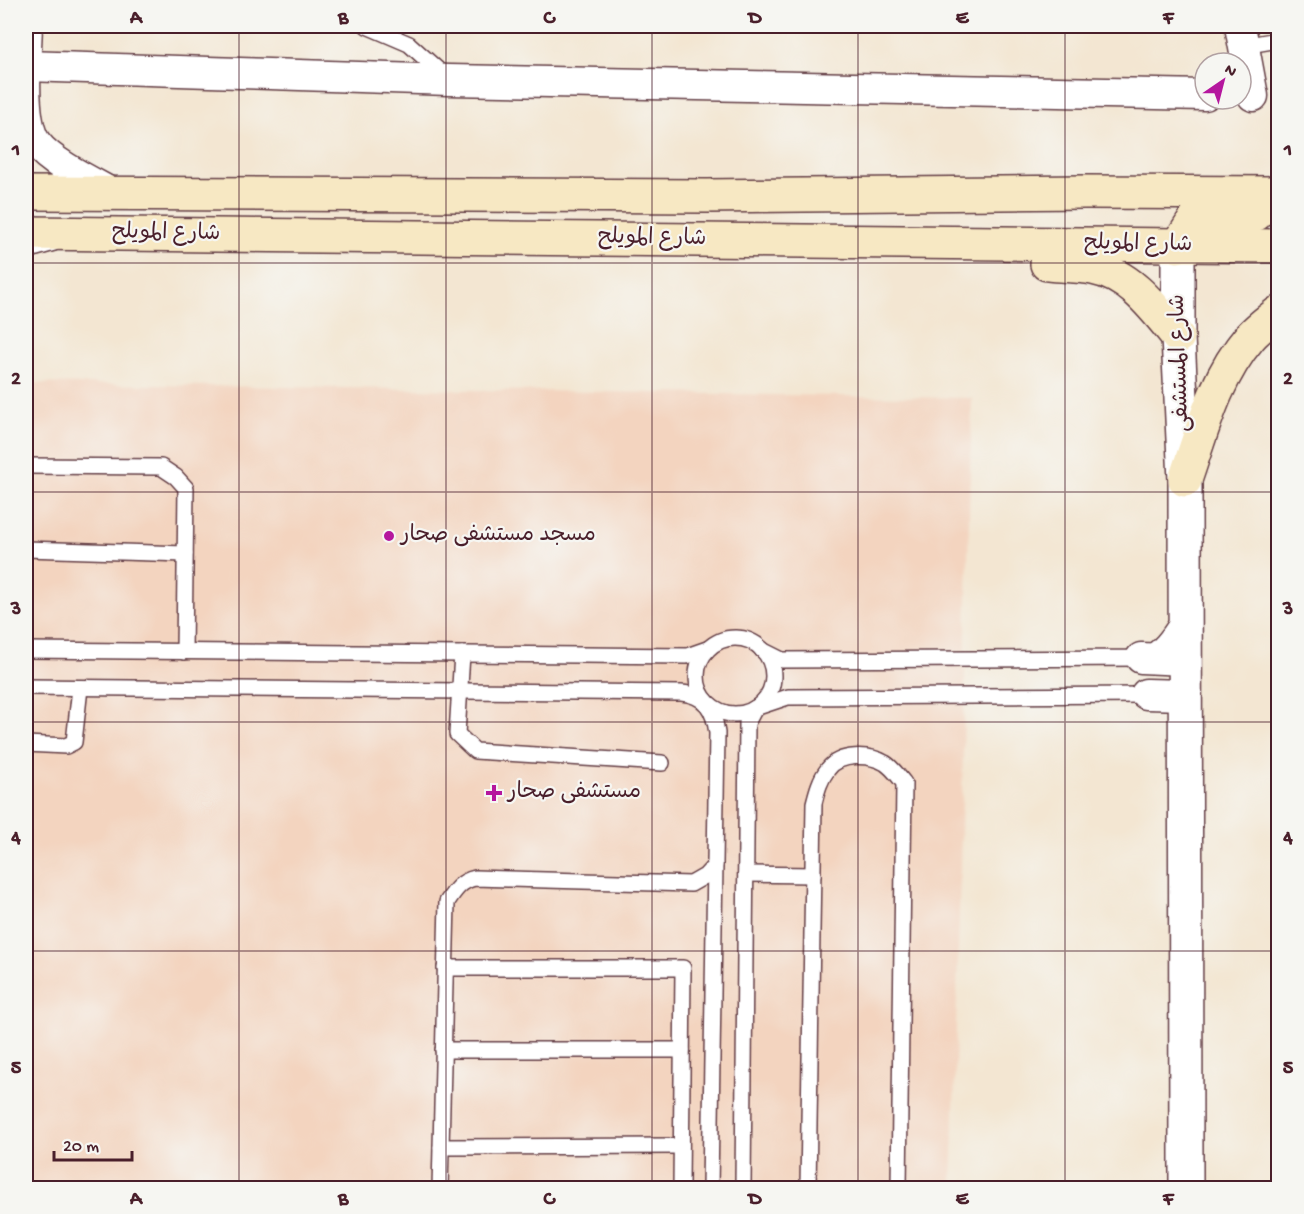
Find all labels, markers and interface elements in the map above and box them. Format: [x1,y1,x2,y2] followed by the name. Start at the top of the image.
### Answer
[129,8,144,31] text: A
[337,8,349,31] text: B
[543,8,557,31] text: C
[746,8,762,31] text: D
[956,8,970,31] text: E
[1162,8,1175,31] text: F
[1193,51,1253,111] north arrow
[1220,61,1240,83] text: N
[11,140,20,163] text: 1
[1283,140,1292,163] text: 1
[111,220,221,248] street label: شارع المويلح
[597,225,707,253] street label: شارع المويلح
[1083,231,1193,259] street label: شارع المويلح
[1166,294,1196,432] street label: شارع المستشفى
[11,369,21,392] text: 2
[1283,369,1293,392] text: 2
[399,523,596,549] place label: مسجد مستشفى صحار
[382,529,396,543] marker: مسجد مستشفى صحار
[10,599,21,622] text: 3
[1282,599,1293,622] text: 3
[506,780,641,806] place label: مستشفى صحار
[485,784,503,802] marker: مستشفى صحار
[10,828,21,851] text: 4
[1282,828,1293,851] text: 4
[11,1058,22,1081] text: 5
[1283,1058,1294,1081] text: 5
[54,1124,132,1162] scale bar
[63,1137,99,1158] text: 20 m
[129,1189,144,1212] text: A
[337,1189,349,1212] text: B
[543,1189,557,1212] text: C
[746,1189,762,1212] text: D
[956,1189,970,1212] text: E
[1162,1189,1175,1212] text: F

